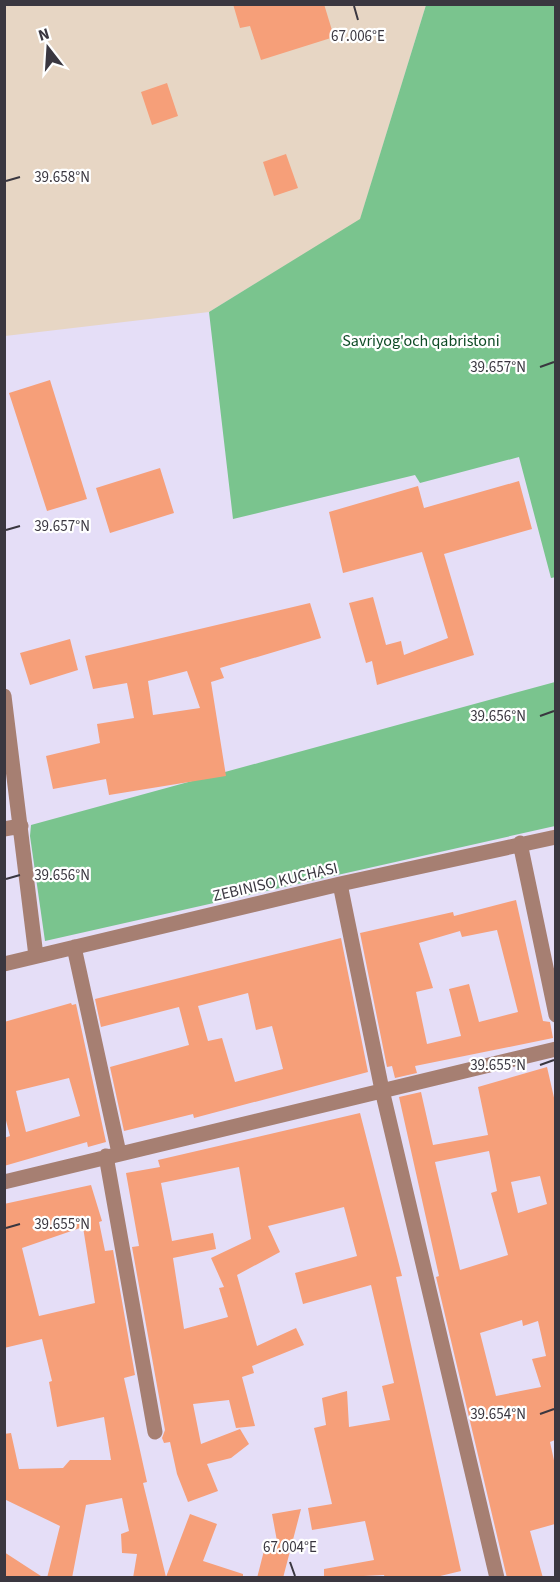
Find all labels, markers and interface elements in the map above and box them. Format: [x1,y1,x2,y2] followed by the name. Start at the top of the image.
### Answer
[18,18,78,78] north arrow
[36,23,52,47] text: N
[331,26,385,47] text: 67.006°E
[34,167,90,188] text: 39.658°N
[342,330,500,352] park label: Savriyog'och qabristoni
[470,357,526,378] text: 39.657°N
[34,516,90,537] text: 39.657°N
[470,706,526,727] text: 39.656°N
[210,857,340,907] street label: ZEBINISO KUCHASI
[34,865,90,886] text: 39.656°N
[470,1055,526,1076] text: 39.655°N
[34,1214,90,1235] text: 39.655°N
[470,1404,526,1425] text: 39.654°N
[263,1537,317,1558] text: 67.004°E

